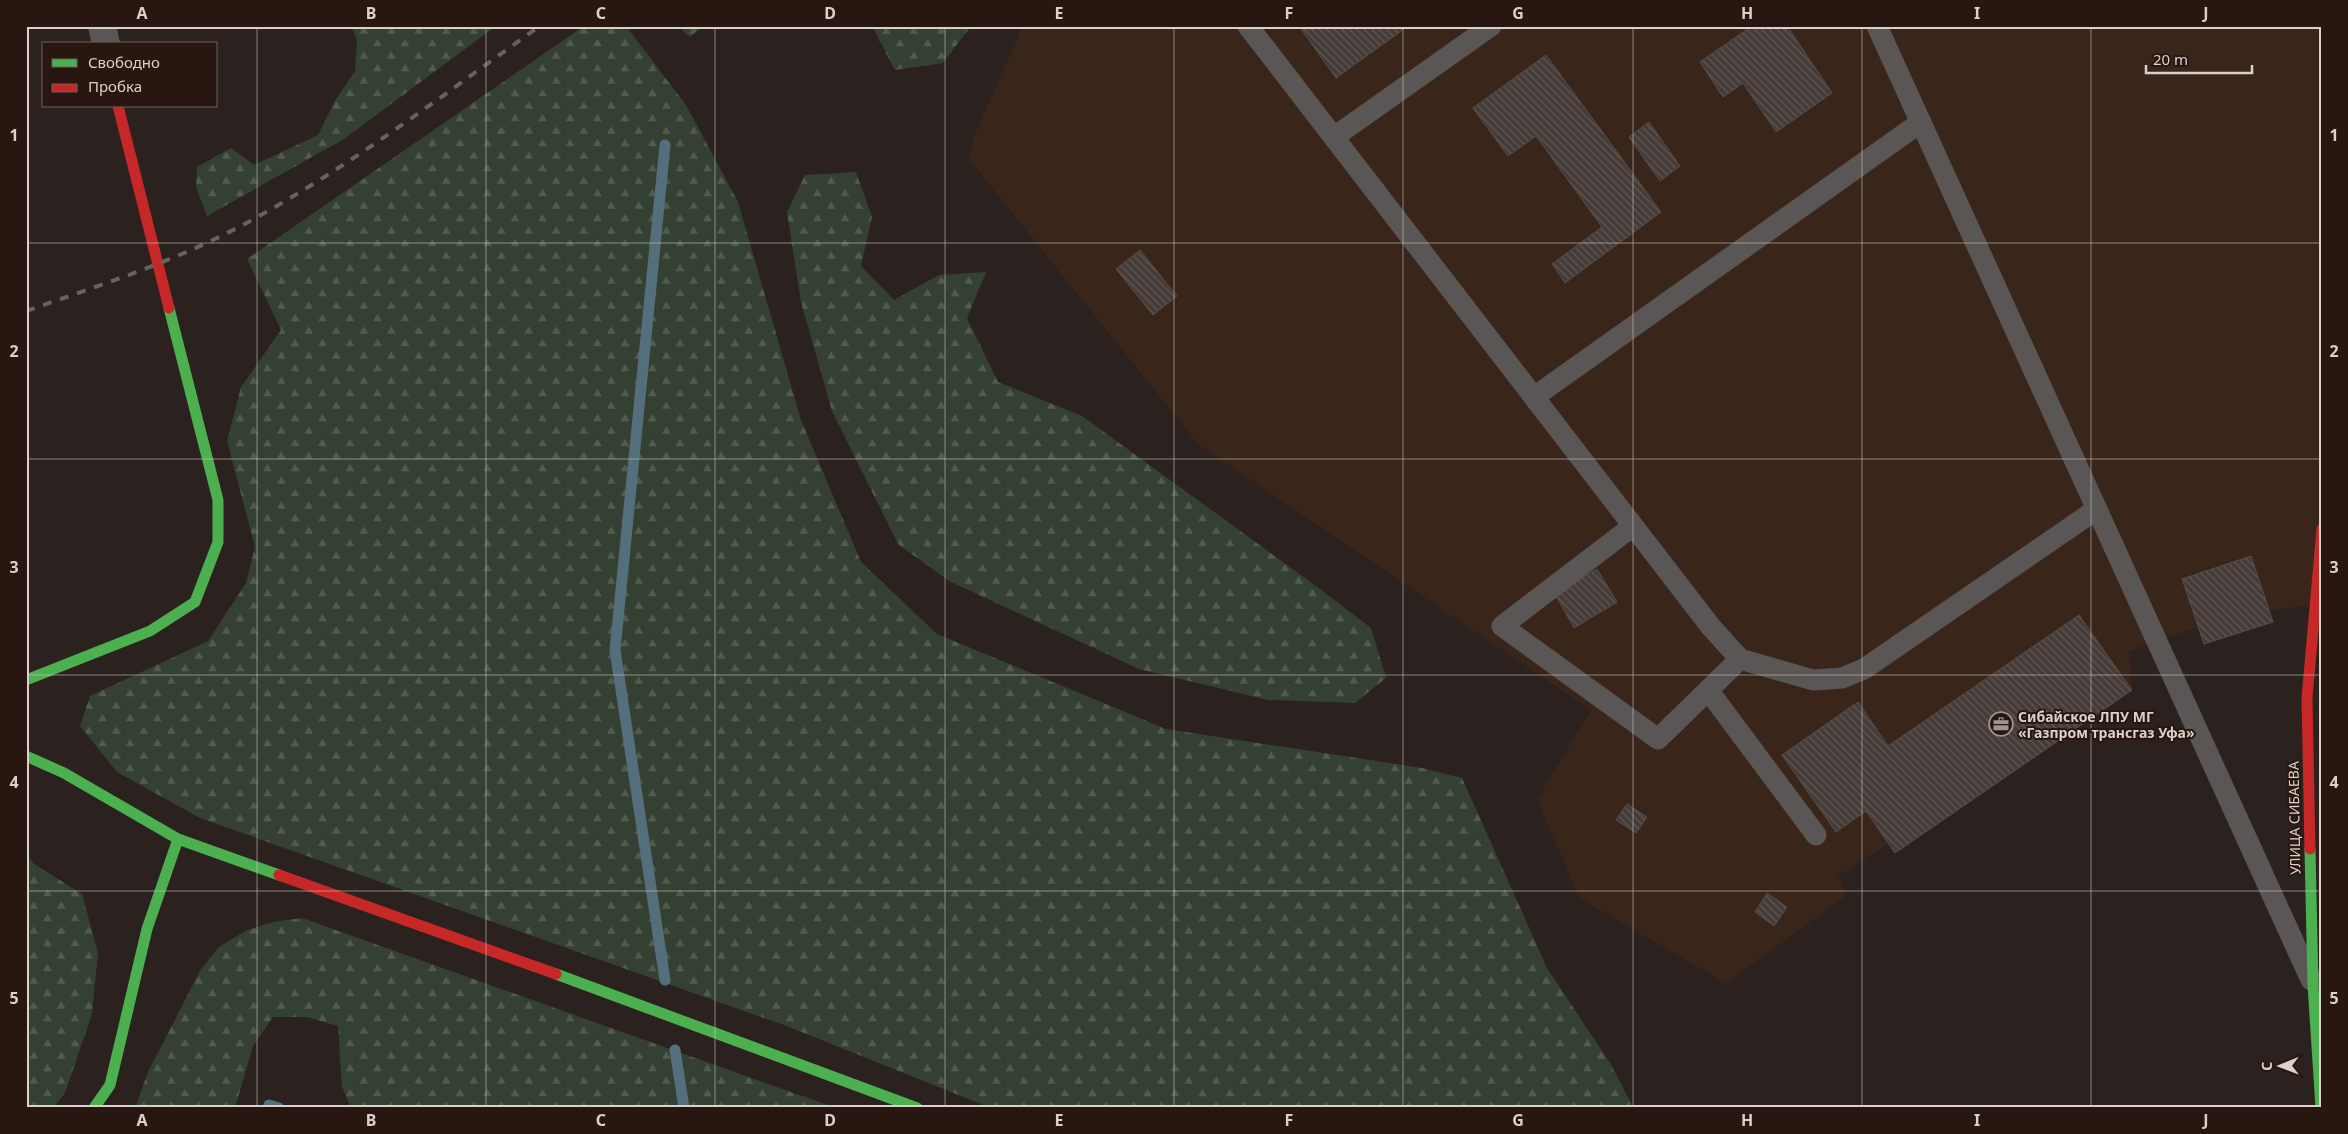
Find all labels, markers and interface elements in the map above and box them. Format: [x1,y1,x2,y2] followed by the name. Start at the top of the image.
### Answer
[136,2,148,24] text: A
[366,2,376,24] text: B
[596,2,606,24] text: C
[824,2,836,24] text: D
[1055,2,1064,24] text: E
[1285,2,1293,24] text: F
[1512,2,1524,24] text: G
[1741,2,1753,24] text: H
[1974,2,1980,24] text: I
[2201,2,2209,24] text: J
[42,42,218,108] legend
[2146,42,2252,74] scale bar
[2153,49,2188,69] text: 20 m
[88,52,160,72] text: Свободно
[88,76,142,96] text: Пробка
[9,124,19,146] text: 1
[2329,124,2339,146] text: 1
[9,340,19,362] text: 2
[2329,340,2339,362] text: 2
[9,556,19,578] text: 3
[2329,556,2339,578] text: 3
[2018,707,2195,742] place label: Сибайское ЛПУ МГ «Газпром трансгаз Уфа»
[1988,711,2014,737] office icon: Сибайское ЛПУ МГ «Газпром трансгаз Уфа»
[2284,761,2304,875] street label: УЛИЦА СИБАЕВА
[9,771,19,793] text: 4
[2329,771,2339,793] text: 4
[9,987,19,1009] text: 5
[2329,987,2339,1009] text: 5
[2256,1042,2306,1092] north arrow
[2257,1062,2276,1071] text: С
[136,1109,148,1131] text: A
[366,1109,376,1131] text: B
[596,1109,606,1131] text: C
[824,1109,836,1131] text: D
[1055,1109,1064,1131] text: E
[1285,1109,1293,1131] text: F
[1512,1109,1524,1131] text: G
[1741,1109,1753,1131] text: H
[1974,1109,1980,1131] text: I
[2201,1109,2209,1131] text: J

